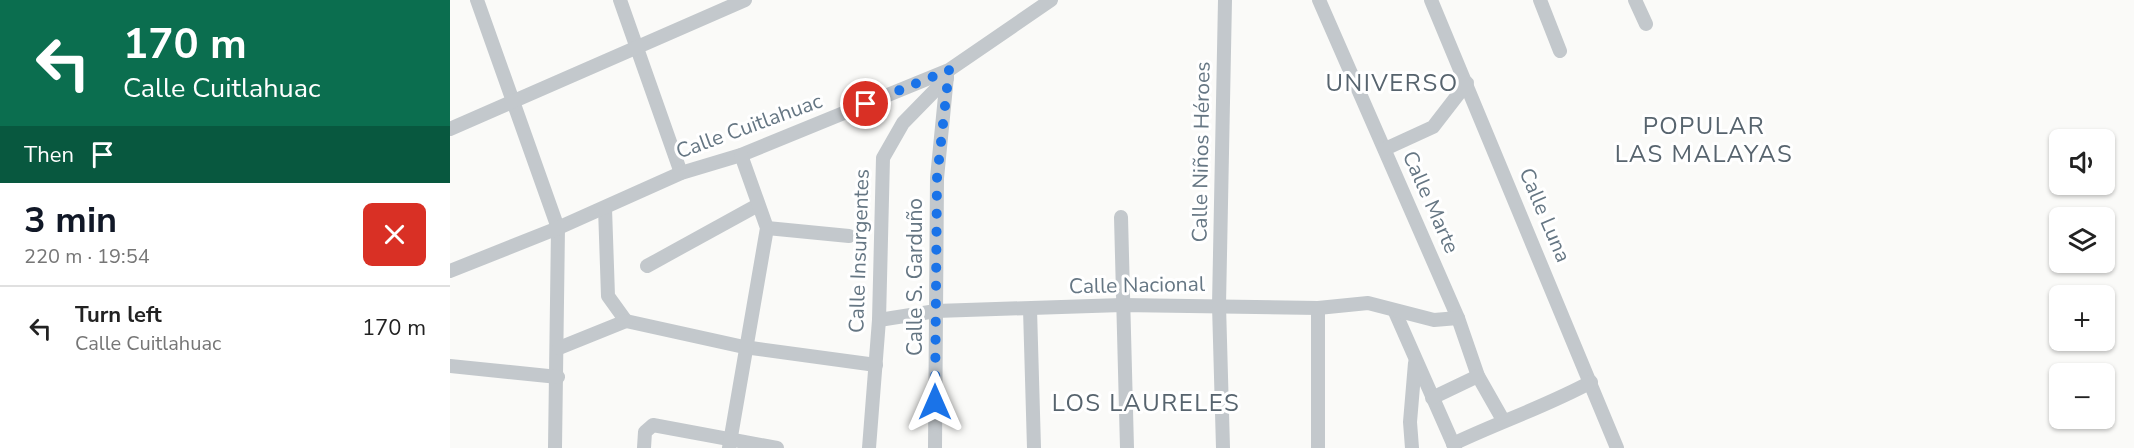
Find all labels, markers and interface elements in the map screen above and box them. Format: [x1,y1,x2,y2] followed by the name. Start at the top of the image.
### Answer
[123,16,247,73] text: 170 m
[24,24,102,102] icon: left
[1185,61,1217,243] street label: Calle Niños Héroes
[1325,67,1459,99] district label: UNIVERSO
[123,70,321,107] text: Calle Cuitlahuac
[840,78,891,129] pin
[672,86,826,165] street label: Calle Cuitlahuac
[849,87,882,120] icon: arrive
[1615,110,1793,170] district label: POPULAR LAS MALAYAS
[2049,129,2115,429] map controls
[2049,129,2115,195] button: sound
[86,138,119,171] icon: arrive
[24,140,74,170] text: Then
[1396,146,1466,258] street label: Calle Marte
[1513,164,1577,266] street label: Calle Luna
[842,168,876,334] street label: Calle Insurgentes
[24,196,117,245] text: 3 min
[901,198,929,356] street label: Calle S. Garduño
[363,203,426,266] button: close
[2049,207,2115,273] button: layers
[24,243,150,270] text: 220 m · 19:54
[1069,270,1206,300] street label: Calle Nacional
[2049,285,2115,351] button: +
[75,300,162,330] text: Turn left
[24,312,57,345] icon: left
[362,313,426,343] text: 170 m
[75,330,221,357] text: Calle Cuitlahuac
[2049,363,2115,429] button: −
[903,370,967,434] position arrow
[1052,387,1240,419] district label: LOS LAURELES

